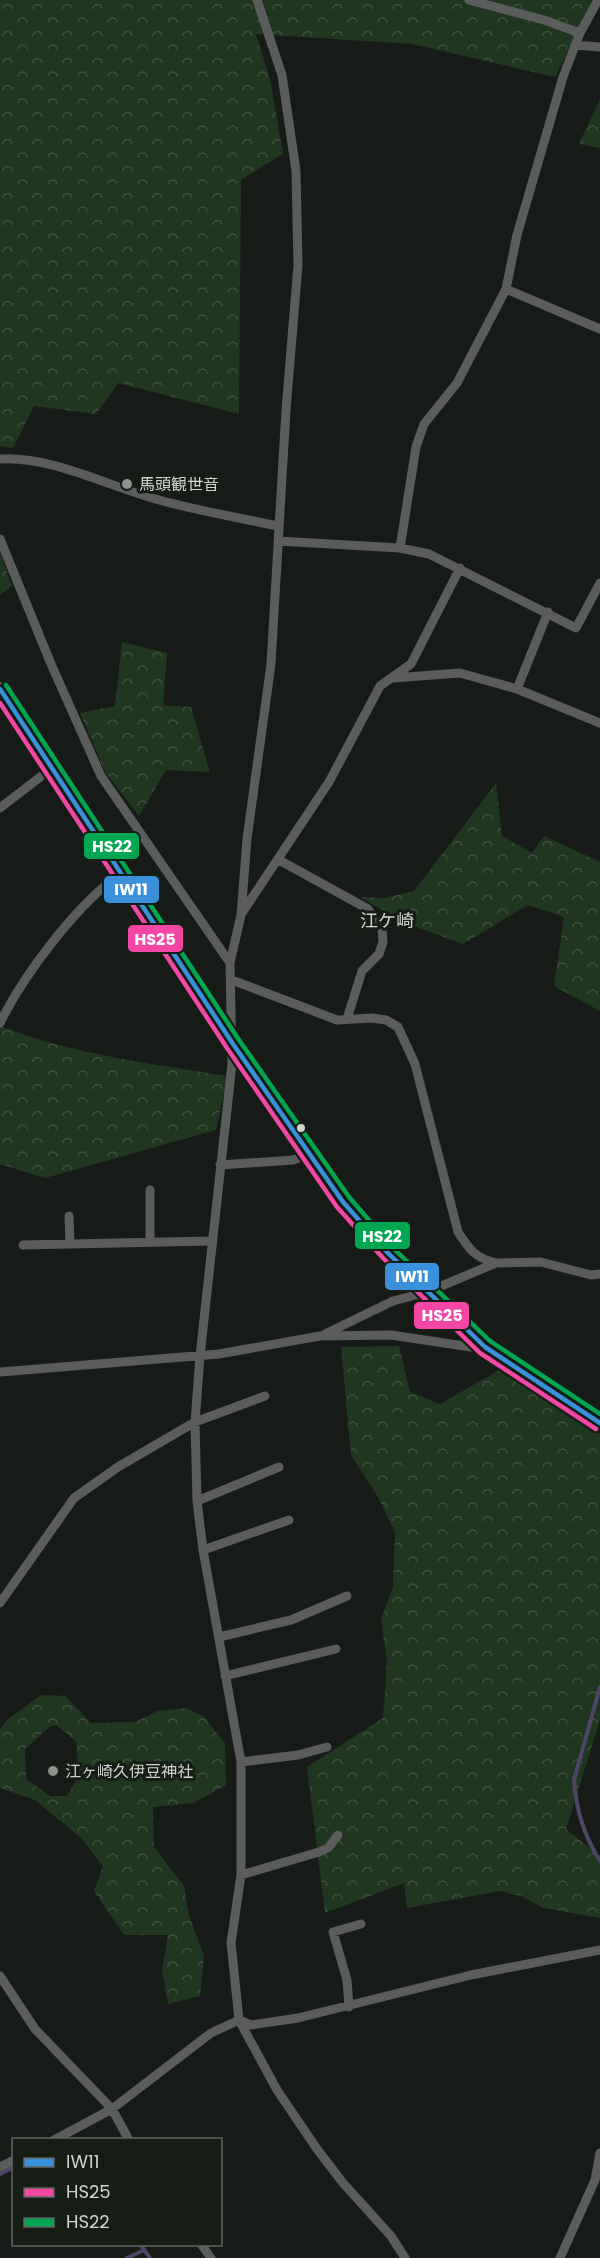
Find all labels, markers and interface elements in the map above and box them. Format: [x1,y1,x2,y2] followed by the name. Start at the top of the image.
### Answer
[139,473,219,496] place label: 馬頭観世音
[120,477,134,491] marker: 馬頭観世音
[83,832,140,860] line badge: HS22
[92,835,132,858] text: HS22
[103,875,160,904] line badge: IW11
[114,878,148,901] text: IW11
[360,908,414,933] district label: 江ケ崎
[127,924,184,953] line badge: HS25
[134,928,176,951] text: HS25
[295,1122,307,1134] unlabelled marker
[354,1221,411,1250] line badge: HS22
[362,1225,402,1248] text: HS22
[384,1262,440,1291] line badge: IW11
[395,1265,429,1288] text: IW11
[413,1301,470,1330] line badge: HS25
[421,1304,463,1327] text: HS25
[65,1760,193,1783] place label: 江ヶ崎久伊豆神社
[46,1764,60,1778] marker: 江ヶ崎久伊豆神社
[12,2138,222,2246] legend
[66,2149,100,2174] text: IW11
[66,2179,111,2204] text: HS25
[66,2209,110,2234] text: HS22

